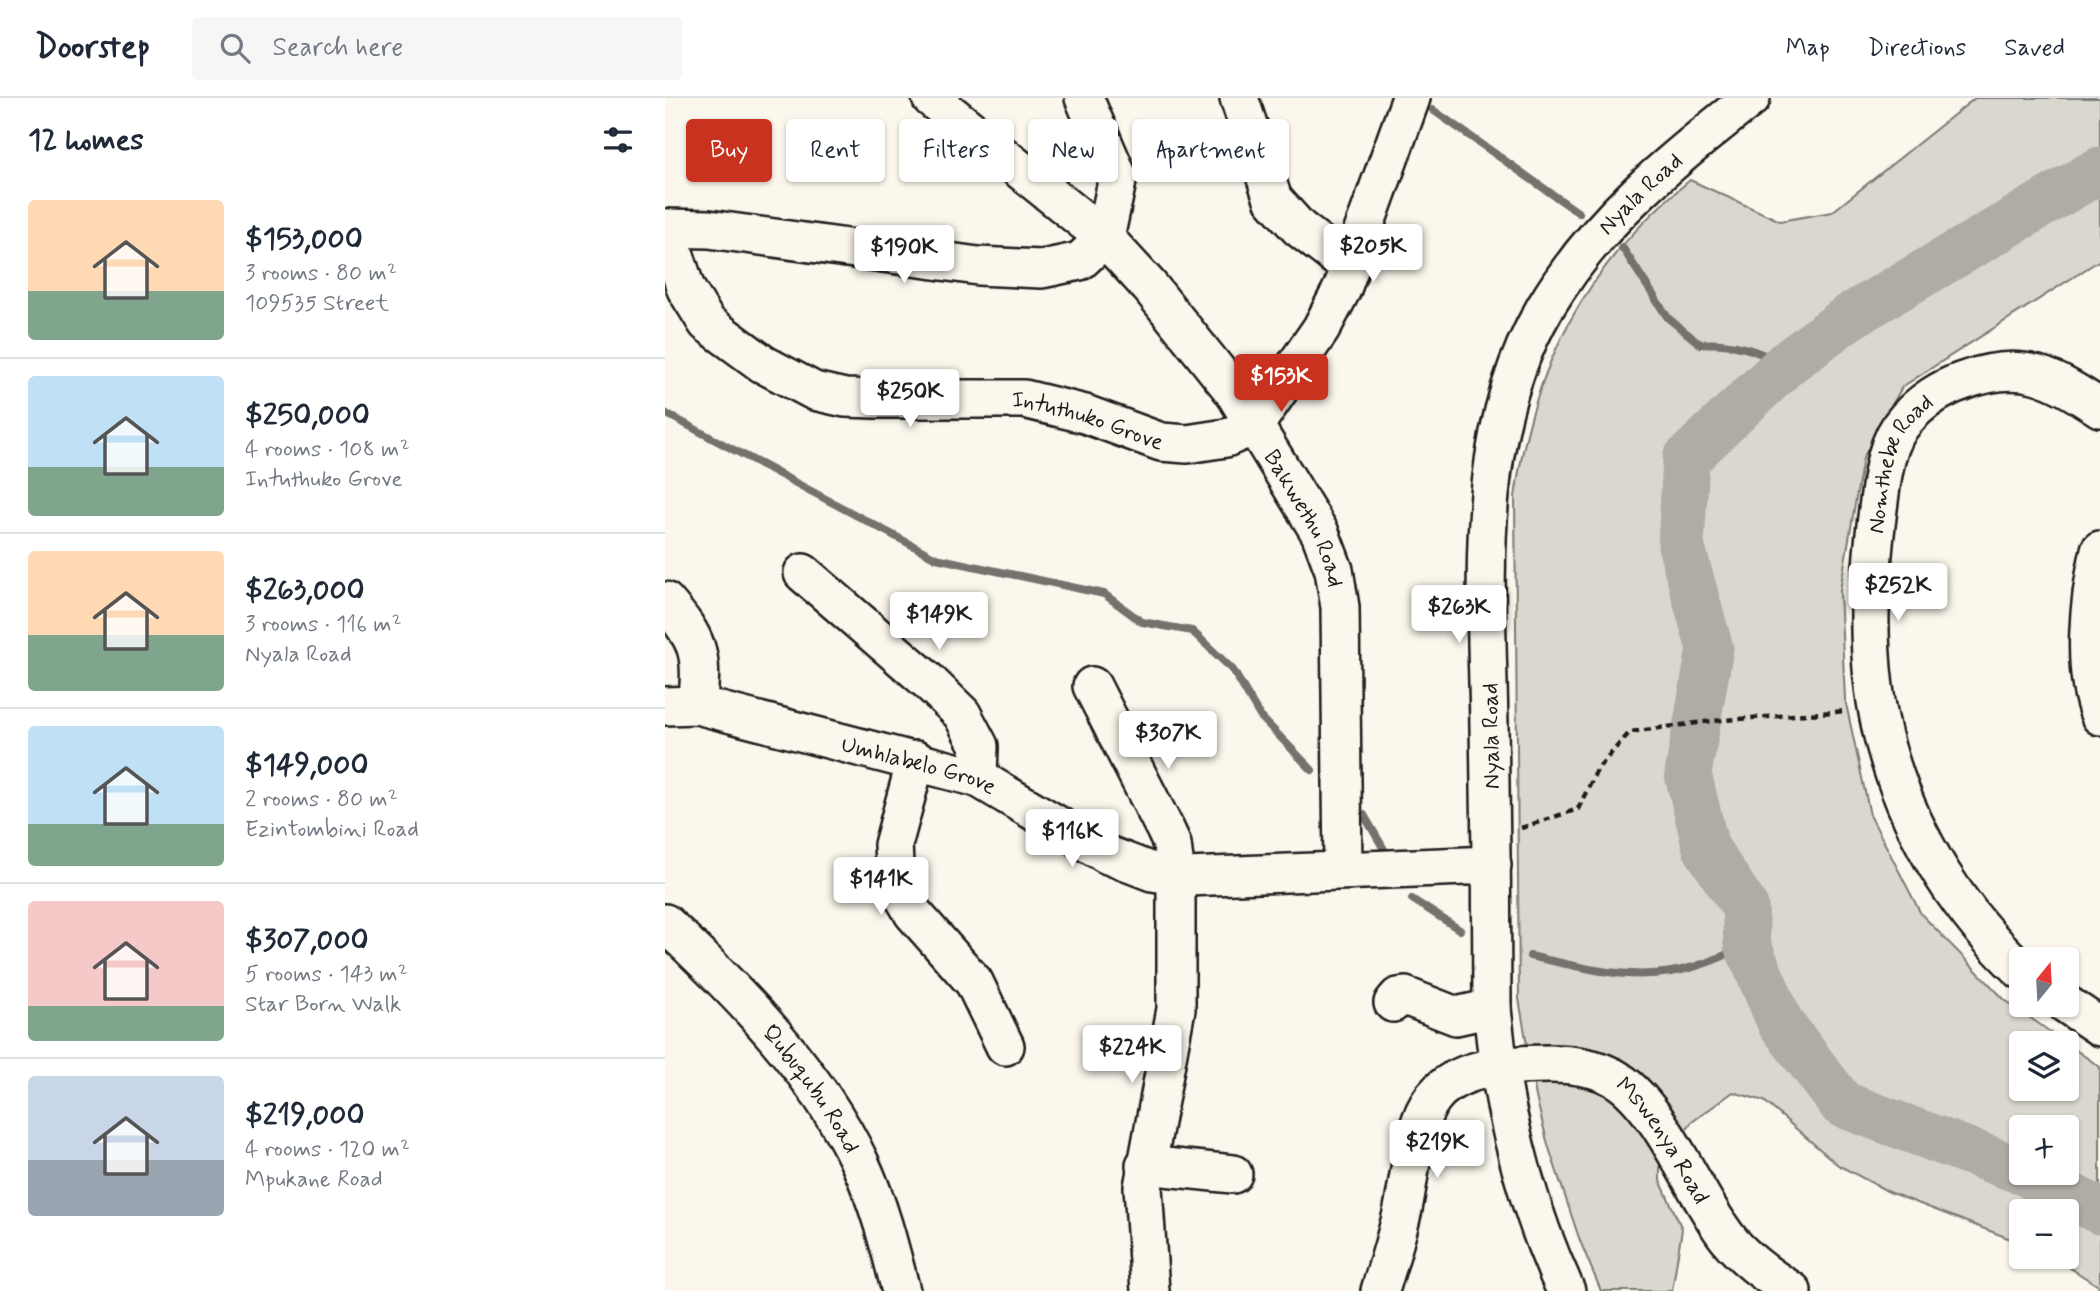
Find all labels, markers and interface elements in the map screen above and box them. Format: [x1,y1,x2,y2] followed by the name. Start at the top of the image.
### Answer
[192,17,682,80] search box
[35,26,150,70] text: Doorstep
[216,29,254,67] icon: search
[272,31,403,65] text: Search here
[1786,33,1830,64] text: Map
[1868,33,1966,64] text: Directions
[2004,33,2065,64] text: Saved
[686,119,772,182] chip: Buy
[786,119,885,182] chip: Rent
[899,119,1014,182] chip: Filters
[1028,119,1118,182] chip: New
[1132,119,1289,182] chip: Apartment
[28,121,144,160] text: 12 homes
[599,121,637,159] icon: filters
[1592,147,1690,242] street label: Nyala Road
[245,220,363,259] text: $153,000
[1324,225,1422,284] pin: $205K
[855,226,953,285] pin: $190K
[84,228,168,312] icon: home
[1340,232,1406,262] text: $205K
[870,233,938,263] text: $190K
[245,259,397,289] text: 3 rooms · 80 m²
[245,289,389,319] text: 109535 Street
[1232,354,1330,414] pin: $153K
[1250,362,1312,392] text: $153K
[861,370,959,429] pin: $250K
[876,377,944,407] text: $250K
[1012,386,1167,459] street label: Intuthuko Grove
[1862,388,1940,535] street label: Nomthebe Road
[245,396,370,435] text: $250,000
[84,404,168,488] icon: home
[245,435,410,465] text: 4 rooms · 108 m²
[1256,445,1350,590] street label: Bakwethu Road
[245,465,403,495] text: Intuthuko Grove
[1849,564,1947,623] pin: $252K
[245,571,365,610] text: $263,000
[1865,571,1932,601] text: $252K
[84,579,168,663] icon: home
[1410,586,1508,645] pin: $263K
[890,592,988,652] pin: $149K
[1427,593,1491,623] text: $263K
[906,600,972,630] text: $149K
[245,610,402,640] text: 3 rooms · 116 m²
[245,640,352,670] text: Nyala Road
[1476,682,1508,790] street label: Nyala Road
[1119,712,1217,771] pin: $307K
[1135,719,1201,749] text: $307K
[838,730,1002,803] street label: Umhlabelo Grove
[245,746,369,785] text: $149,000
[84,754,168,838] icon: home
[245,785,398,815] text: 2 rooms · 80 m²
[1023,810,1121,869] pin: $116K
[245,815,419,845] text: Ezintombini Road
[1042,817,1102,847] text: $116K
[832,858,930,917] pin: $141K
[850,865,912,895] text: $141K
[245,921,369,960] text: $307,000
[84,929,168,1013] icon: home
[2009,947,2079,1017] north arrow
[2009,947,2079,1269] map controls
[245,960,408,990] text: 5 rooms · 143 m²
[245,990,401,1020] text: Star Born Walk
[755,1019,866,1159] street label: Qubuqubu Road
[1083,1026,1181,1085] pin: $224K
[2009,1031,2079,1101] button: layers
[1099,1033,1165,1063] text: $224K
[1609,1071,1715,1210] street label: Mswenya Road
[245,1096,365,1135] text: $219,000
[84,1104,168,1188] icon: home
[2009,1115,2079,1185] button: +
[1388,1121,1486,1180] pin: $219K
[1405,1128,1469,1158] text: $219K
[245,1135,410,1165] text: 4 rooms · 120 m²
[245,1165,383,1195] text: Mpukane Road
[2009,1199,2079,1269] button: −

